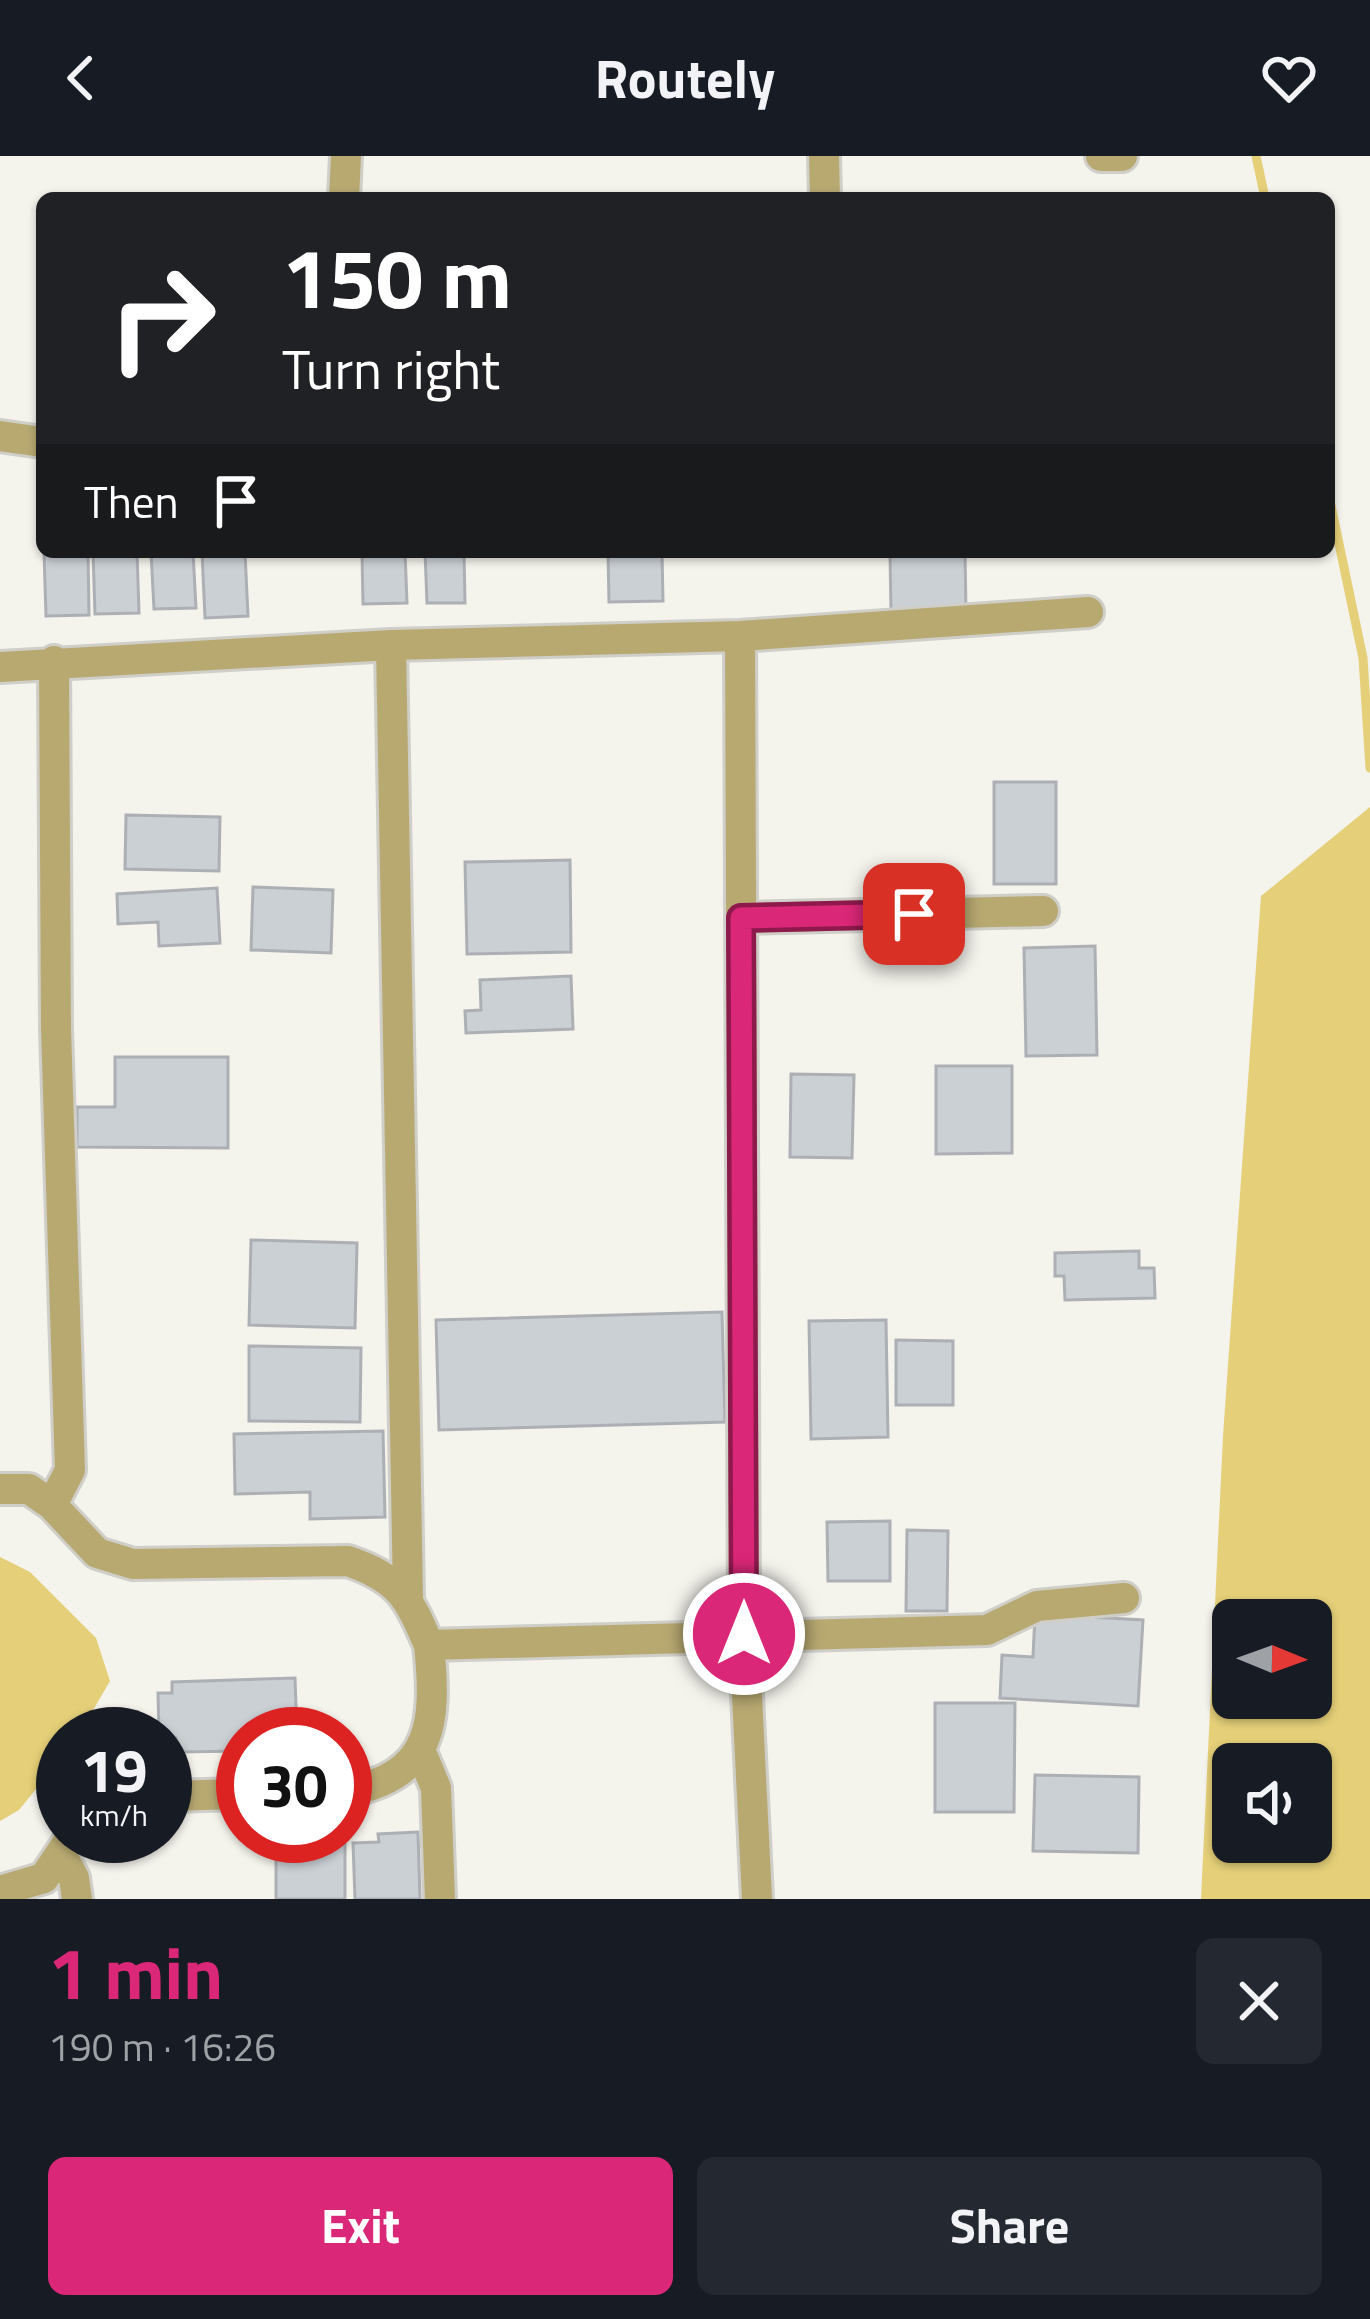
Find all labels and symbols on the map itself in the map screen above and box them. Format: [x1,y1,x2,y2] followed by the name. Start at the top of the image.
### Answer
[863,863,965,965] pin
[681,1571,807,1697] position arrow
[1212,1599,1332,1719] north arrow
[216,1707,372,1863] speed limit sign: 30

